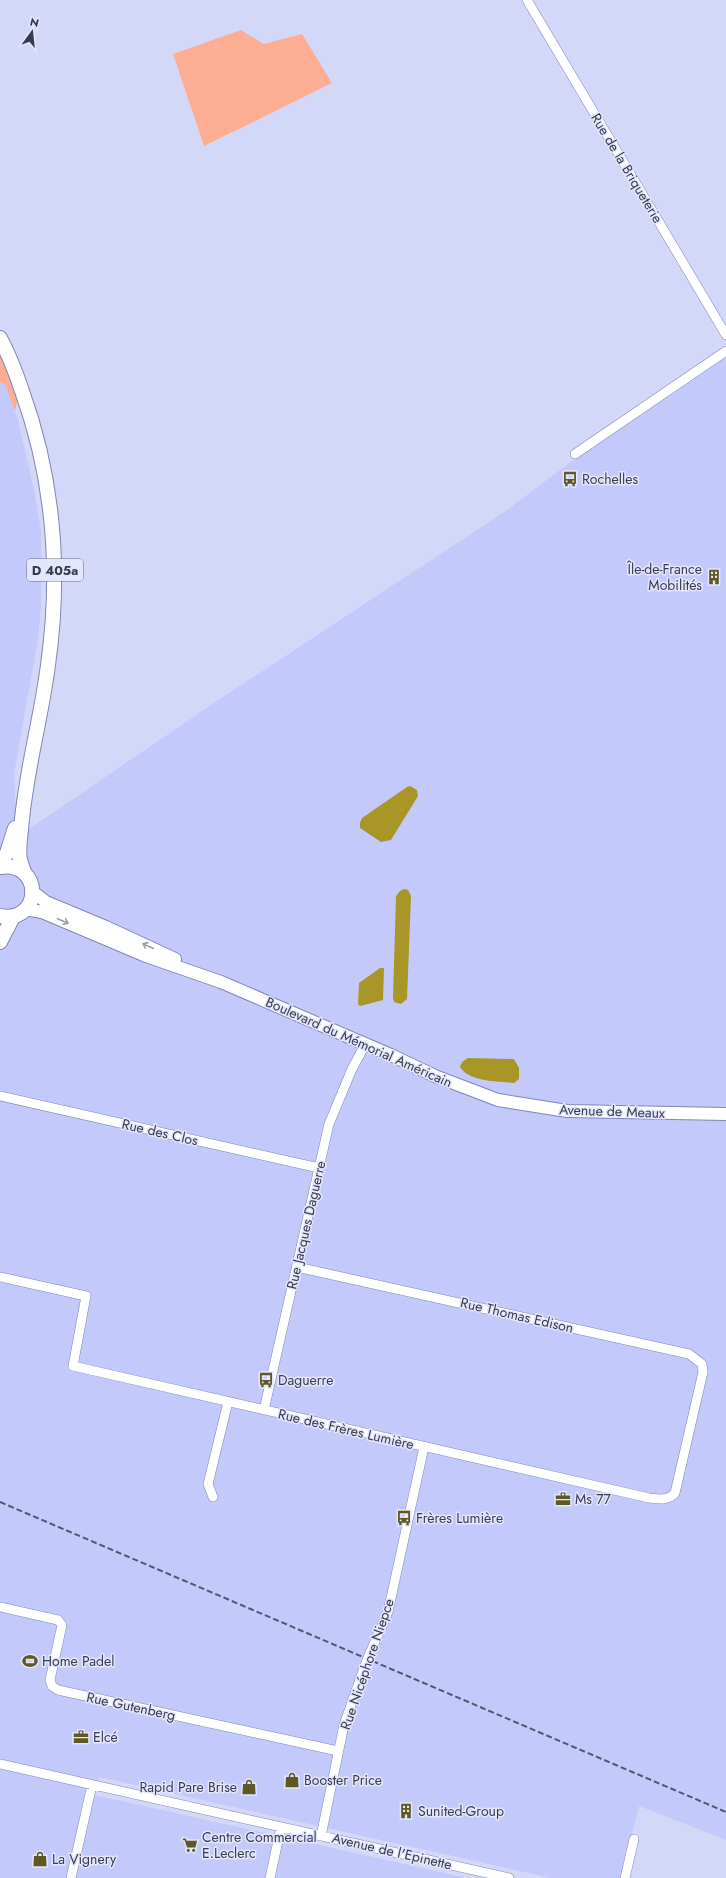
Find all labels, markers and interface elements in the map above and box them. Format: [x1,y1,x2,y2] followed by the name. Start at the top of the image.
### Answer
[12,12,52,52] north arrow
[28,13,41,31] text: N
[586,109,668,227] street label: Rue de la Briqueterie
[582,469,638,489] place label: Rochelles
[561,470,579,488] bus stop icon: Rochelles
[27,559,83,581] road number: D 405a
[627,559,702,595] place label: Île-de-France Mobilités
[705,568,723,586] building icon: Île-de-France Mobilités
[56,918,68,925] one-way arrow
[143,942,155,949] one-way arrow
[262,992,456,1092] street label: Boulevard du Mémorial Américain
[559,1099,665,1123] street label: Avenue de Meaux
[120,1114,200,1151] street label: Rue des Clos
[282,1159,330,1291] street label: Rue Jacques Daguerre
[458,1292,576,1338] street label: Rue Thomas Edison
[278,1370,333,1390] place label: Daguerre
[257,1371,275,1389] bus stop icon: Daguerre
[276,1404,416,1454] street label: Rue des Frères Lumière
[575,1489,612,1509] place label: Ms 77
[554,1490,572,1508] office icon: Ms 77
[416,1508,503,1528] place label: Frères Lumière
[395,1509,413,1527] bus stop icon: Frères Lumière
[335,1596,399,1732] street label: Rue Nicéphore Niepce
[42,1651,114,1671] place label: Home Padel
[21,1652,39,1670] sports icon: Home Padel
[85,1687,177,1725] street label: Rue Gutenberg
[93,1727,118,1747] place label: Elcé
[72,1728,90,1746] office icon: Elcé
[304,1770,382,1790] place label: Booster Price
[283,1771,301,1789] shop icon: Booster Price
[140,1777,237,1797] place label: Rapid Pare Brise
[240,1778,258,1796] shop icon: Rapid Pare Brise
[418,1801,504,1821] place label: Sunited-Group
[397,1802,415,1820] building icon: Sunited-Group
[202,1827,317,1863] place label: Centre Commercial E.Leclerc
[330,1828,454,1874] street label: Avenue de l'Epinette
[181,1836,199,1854] supermarket icon: Centre Commercial E.Leclerc
[52,1849,117,1869] place label: La Vignery
[31,1850,49,1868] shop icon: La Vignery

